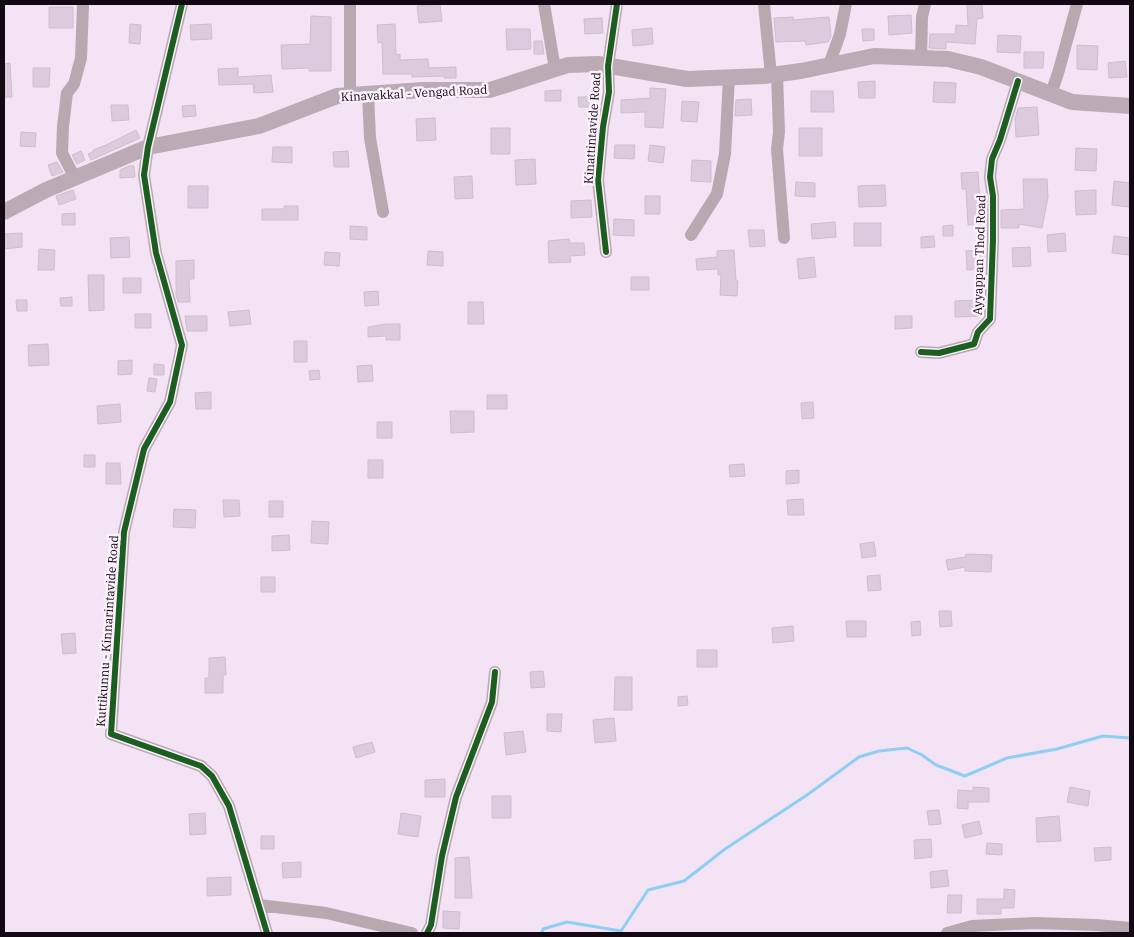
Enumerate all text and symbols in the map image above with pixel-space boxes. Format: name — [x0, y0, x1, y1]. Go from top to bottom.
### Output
street label: Kinattintavide Road — [581, 72, 603, 184]
street label: Kinavakkal - Vengad Road — [340, 82, 488, 104]
street label: Ayyappan Thod Road — [969, 195, 989, 315]
street label: Kuttikunnu - Kinnarintavide Road — [93, 535, 121, 727]

